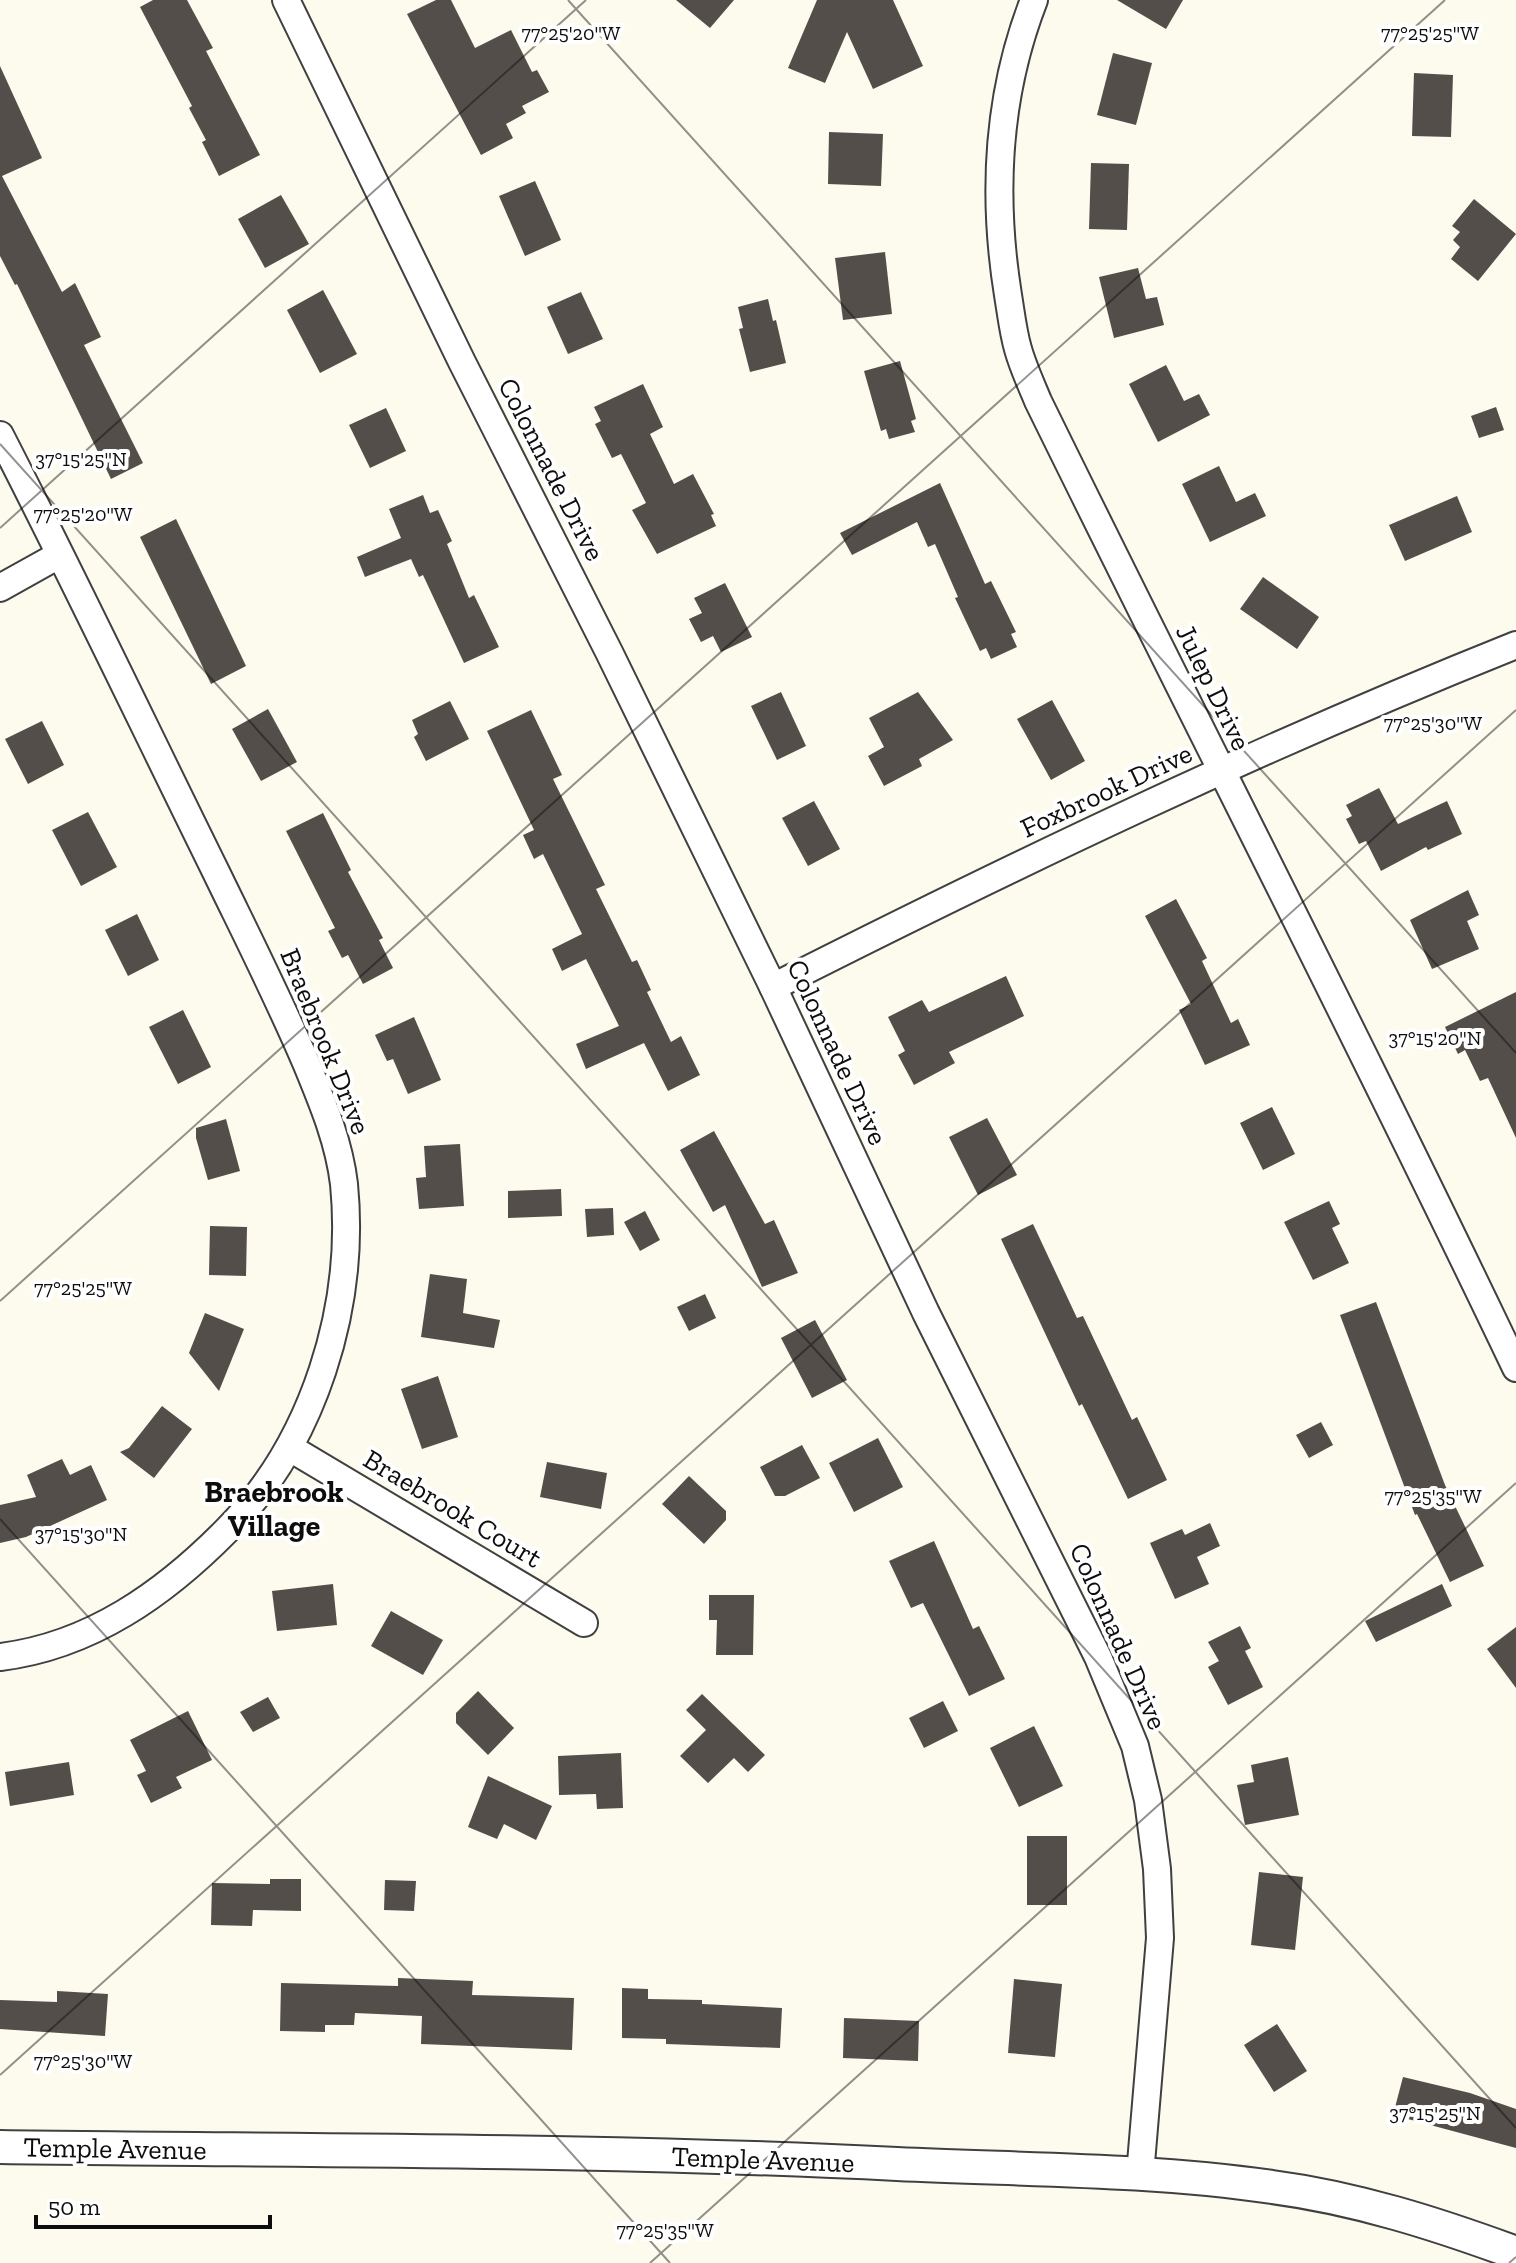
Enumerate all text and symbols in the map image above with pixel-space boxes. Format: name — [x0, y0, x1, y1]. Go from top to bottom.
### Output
text: 77°25'20"W — [521, 21, 621, 45]
text: 77°25'25"W — [1381, 21, 1479, 45]
street label: Colonnade Drive — [491, 372, 612, 566]
text: 37°15'25"N — [35, 447, 127, 471]
text: 77°25'20"W — [33, 502, 133, 526]
street label: Julep Drive — [1169, 619, 1258, 756]
text: 77°25'30"W — [1384, 711, 1483, 735]
street label: Foxbrook Drive — [1015, 736, 1197, 845]
street label: Braebrook Drive — [273, 943, 378, 1139]
street label: Colonnade Drive — [780, 954, 895, 1150]
text: 37°15'20"N — [1389, 1026, 1482, 1050]
text: 77°25'25"W — [34, 1276, 132, 1300]
street label: Braebrook Court — [358, 1442, 548, 1575]
district label: Braebrook Village — [204, 1474, 344, 1544]
text: 77°25'35"W — [1384, 1484, 1482, 1508]
text: 37°15'30"N — [35, 1522, 127, 1546]
street label: Colonnade Drive — [1063, 1538, 1174, 1735]
text: 77°25'30"W — [34, 2049, 133, 2073]
text: 37°15'25"N — [1389, 2101, 1481, 2125]
street label: Temple Avenue — [23, 2130, 207, 2167]
street label: Temple Avenue — [671, 2140, 855, 2179]
scale bar — [36, 2179, 270, 2229]
text: 50 m — [48, 2192, 101, 2221]
text: 77°25'35"W — [616, 2218, 714, 2242]

